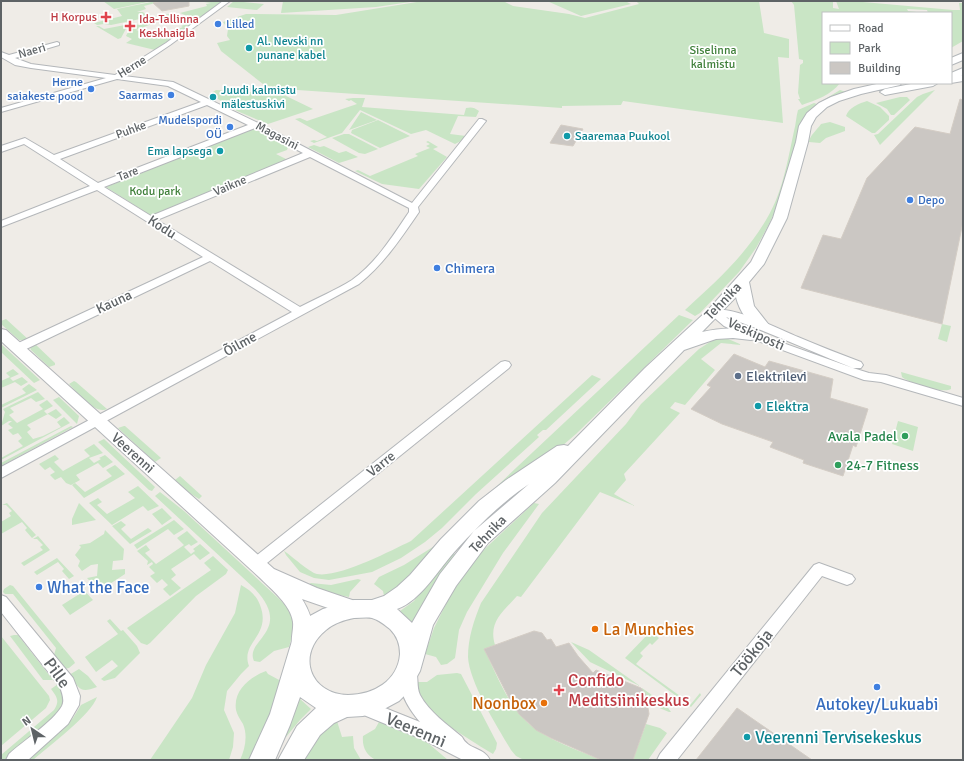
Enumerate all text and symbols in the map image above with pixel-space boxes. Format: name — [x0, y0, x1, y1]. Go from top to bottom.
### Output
place label: H Korpus — [50, 10, 97, 25]
marker: H Korpus — [100, 11, 112, 23]
place label: Ida-Tallinna Keskhaigla — [139, 12, 199, 41]
legend — [822, 12, 952, 84]
place label: Lilled — [226, 17, 254, 32]
marker: Lilled — [213, 19, 223, 29]
marker: Ida-Tallinna Keskhaigla — [124, 20, 136, 32]
text: Road — [858, 21, 884, 36]
place label: Al. Nevski nn punane kabel — [257, 34, 326, 63]
street label: Naeri — [16, 40, 48, 62]
text: Park — [858, 41, 881, 56]
marker: Al. Nevski nn punane kabel — [244, 43, 254, 53]
park label: Siselinna kalmistu — [689, 43, 737, 72]
street label: Herne — [115, 52, 149, 82]
text: Building — [858, 61, 901, 76]
place label: Herne saiakeste pood — [7, 75, 83, 104]
place label: Juudi kalmistu mälestuskivi — [221, 83, 296, 112]
marker: Herne saiakeste pood — [86, 84, 96, 94]
place label: Saarmas — [119, 88, 163, 103]
marker: Saarmas — [166, 90, 176, 100]
marker: Juudi kalmistu mälestuskivi — [208, 92, 218, 102]
place label: Mudelspordi OÜ — [158, 113, 222, 142]
street label: Puhke — [114, 118, 148, 142]
street label: Magasini — [253, 118, 301, 154]
marker: Mudelspordi OÜ — [225, 122, 235, 132]
place label: Saaremaa Puukool — [575, 129, 670, 144]
marker: Saaremaa Puukool — [562, 131, 572, 141]
place label: Ema lapsega — [147, 144, 212, 159]
marker: Ema lapsega — [215, 146, 225, 156]
street label: Tare — [115, 163, 141, 185]
street label: Vaikne — [211, 172, 249, 200]
park label: Kodu park — [129, 184, 181, 199]
place label: Depo — [918, 193, 944, 208]
marker: Depo — [905, 195, 915, 205]
street label: Kodu — [145, 212, 179, 242]
place label: Chimera — [445, 260, 495, 277]
marker: Chimera — [432, 263, 442, 273]
street label: Tehnika — [701, 279, 745, 323]
street label: Kauna — [93, 286, 135, 318]
street label: Veskiposti — [725, 314, 787, 354]
street label: Õilme — [220, 328, 260, 360]
place label: Elektrilevi — [746, 368, 807, 385]
marker: Elektrilevi — [733, 371, 743, 381]
place label: Elektra — [766, 398, 809, 415]
marker: Elektra — [753, 401, 763, 411]
place label: Avala Padel — [828, 428, 897, 445]
street label: Veerenni — [108, 429, 158, 477]
marker: Avala Padel — [900, 431, 910, 441]
street label: Varre — [363, 447, 399, 481]
place label: 24-7 Fitness — [846, 457, 919, 474]
marker: 24-7 Fitness — [833, 460, 843, 470]
street label: Tehnika — [466, 512, 510, 556]
place label: What the Face — [47, 577, 150, 598]
marker: What the Face — [34, 582, 44, 592]
place label: La Munchies — [603, 619, 694, 640]
marker: La Munchies — [590, 624, 600, 634]
street label: Töökoja — [726, 625, 778, 681]
street label: Pille — [39, 654, 75, 692]
place label: Confido Meditsiinikeskus — [568, 670, 689, 711]
marker: Autokey/Lukuabi — [872, 682, 882, 692]
marker: Confido Meditsiinikeskus — [553, 684, 565, 696]
place label: Noonbox — [472, 693, 536, 714]
place label: Autokey/Lukuabi — [816, 694, 938, 715]
marker: Noonbox — [539, 698, 549, 708]
street label: Veerenni — [383, 708, 449, 752]
north arrow — [12, 709, 52, 749]
text: N — [20, 714, 33, 729]
place label: Veerenni Tervisekeskus — [755, 727, 922, 748]
marker: Veerenni Tervisekeskus — [742, 732, 752, 742]

